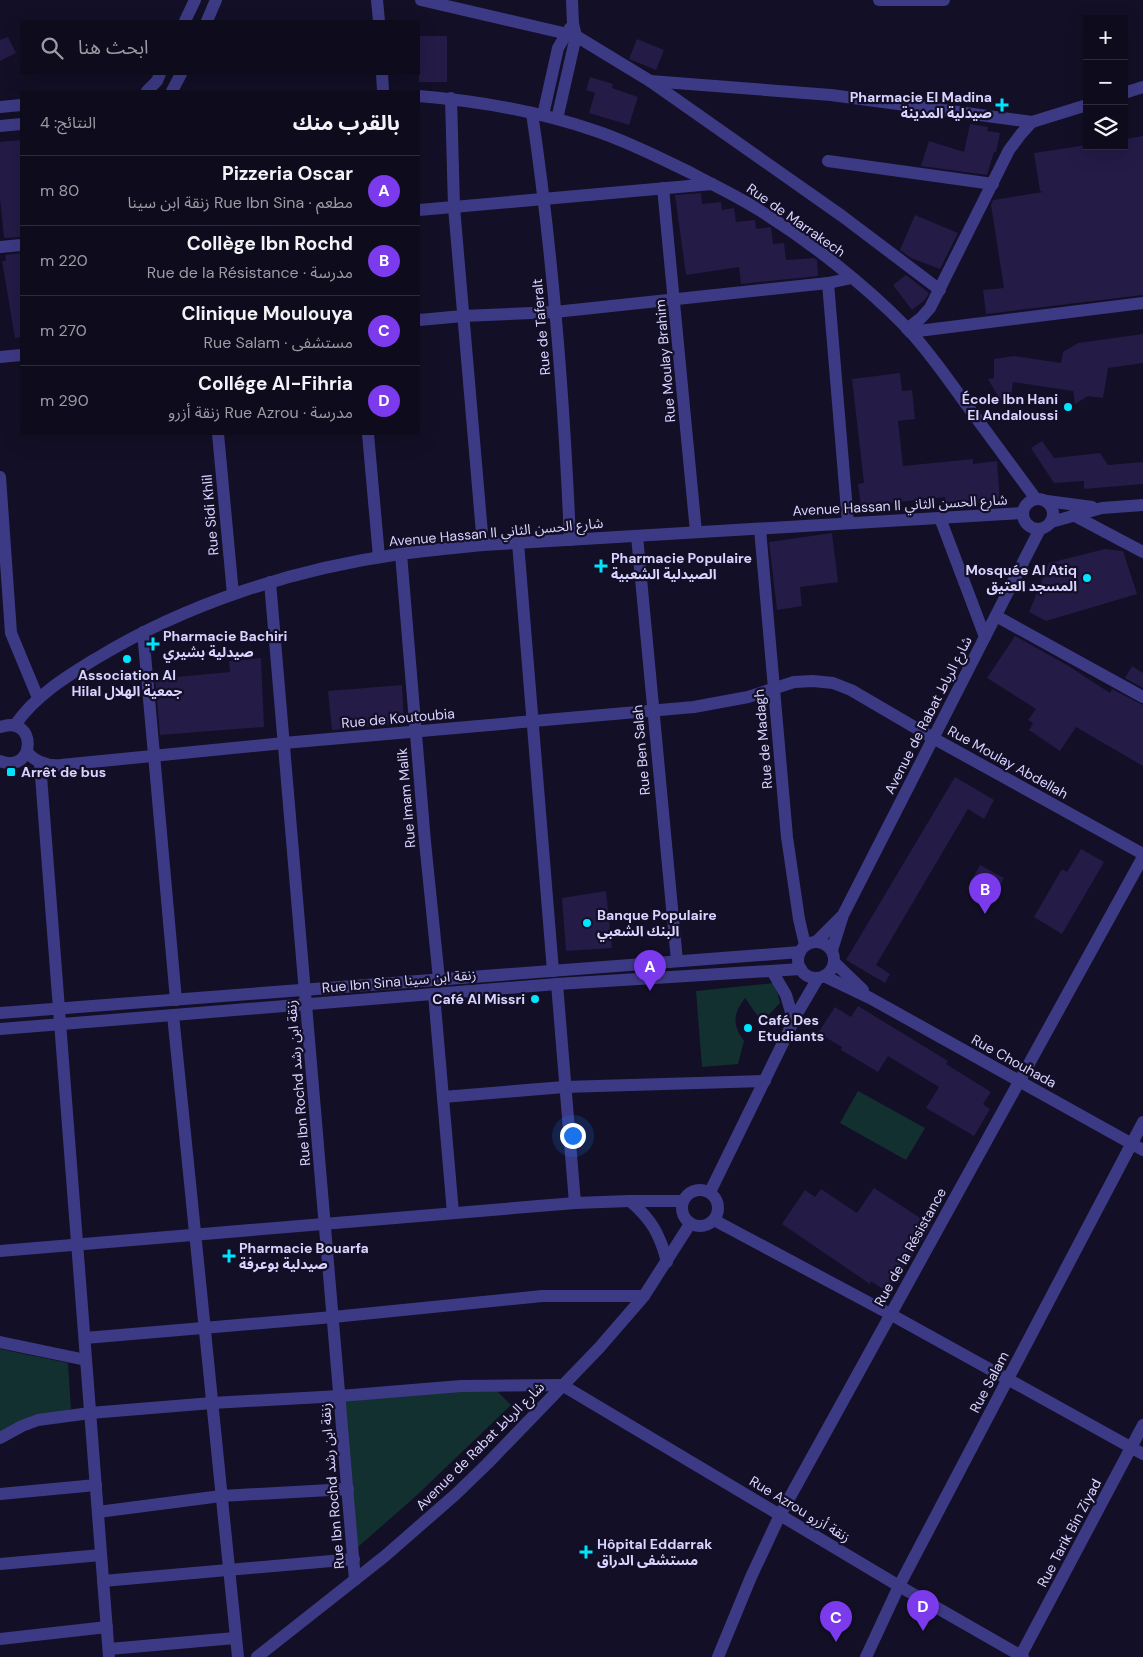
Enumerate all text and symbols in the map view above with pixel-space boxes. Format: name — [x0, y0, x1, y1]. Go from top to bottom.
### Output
map controls — [1083, 15, 1128, 150]
button: + — [1083, 15, 1128, 60]
search box — [20, 20, 420, 75]
icon: search — [38, 34, 66, 62]
text: ابحث هنا — [78, 35, 149, 60]
button: − — [1083, 60, 1128, 105]
place label: Pharmacie El Madina صيدلية المدينة — [850, 88, 992, 122]
marker: Pharmacie El Madina صيدلية المدينة — [996, 99, 1008, 111]
button: layers — [1083, 105, 1128, 150]
text: بالقرب منك — [293, 109, 400, 137]
text: النتائج: 4 — [40, 112, 96, 133]
text: Pizzeria Oscar — [222, 161, 353, 186]
street label: Rue de Marrakech — [743, 179, 849, 261]
text: 80 m — [40, 180, 79, 201]
text: A — [378, 180, 390, 201]
text: مطعم · Rue Ibn Sina زنقة ابن سينا — [127, 192, 353, 213]
text: Collège Ibn Rochd — [187, 231, 353, 256]
text: 220 m — [40, 250, 88, 271]
text: B — [379, 250, 389, 271]
text: مدرسة · Rue de la Résistance — [147, 262, 353, 283]
street label: Rue de Taferalt — [528, 278, 554, 376]
street label: Rue Moulay Brahim — [651, 299, 679, 423]
text: Clinique Moulouya — [181, 301, 353, 326]
text: 270 m — [40, 320, 87, 341]
text: C — [378, 320, 390, 341]
text: مستشفى · Rue Salam — [204, 332, 353, 353]
text: Collége Al-Fihria — [198, 371, 353, 396]
text: 290 m — [40, 390, 89, 411]
text: D — [378, 390, 390, 411]
place label: École Ibn Hani El Andaloussi — [962, 390, 1058, 424]
marker: École Ibn Hani El Andaloussi — [1062, 401, 1074, 413]
text: مدرسة · Rue Azrou زنقة أزرو — [168, 402, 353, 423]
street label: Rue Sidi Khlil — [197, 474, 223, 556]
street label: Avenue Hassan II شارع الحسن الثاني — [792, 490, 1008, 522]
street label: Avenue Hassan II شارع الحسن الثاني — [388, 514, 604, 553]
place label: Pharmacie Populaire الصيدلية الشعبية — [611, 549, 752, 583]
marker: Pharmacie Populaire الصيدلية الشعبية — [595, 560, 607, 572]
place label: Mosquée Al Atiq المسجد العتيق — [965, 561, 1077, 595]
marker: Mosquée Al Atiq المسجد العتيق — [1081, 572, 1093, 584]
place label: Pharmacie Bachiri صيدلية بشيري — [163, 627, 287, 663]
street label: Avenue de Rabat شارع الرباط — [880, 633, 978, 798]
marker: Pharmacie Bachiri صيدلية بشيري — [147, 638, 159, 650]
marker: Association Al Hilal جمعية الهلال — [121, 653, 133, 665]
place label: Association Al Hilal جمعية الهلال — [72, 666, 183, 700]
street label: Rue de Madagh — [750, 688, 776, 790]
street label: Rue de Koutoubia — [340, 704, 456, 732]
street label: Rue Ben Salah — [628, 704, 654, 796]
street label: Rue Moulay Abdellah — [945, 721, 1071, 803]
street label: Rue Imam Malik — [393, 747, 419, 849]
place label: Arrêt de bus — [21, 763, 106, 781]
marker: Arrêt de bus — [5, 766, 17, 778]
pin: B — [969, 873, 1001, 914]
place label: Banque Populaire البنك الشعبي — [597, 906, 717, 942]
marker: Banque Populaire البنك الشعبي — [581, 917, 593, 929]
pin: A — [634, 950, 666, 991]
street label: Rue Ibn Sina زنقة ابن سينا — [321, 965, 477, 997]
place label: Café Al Missri — [432, 990, 525, 1008]
marker: Café Al Missri — [529, 993, 541, 1005]
street label: Rue Ibn Rochd زنقة ابن رشد — [282, 999, 314, 1167]
place label: Café Des Etudiants — [758, 1011, 824, 1045]
marker: Café Des Etudiants — [742, 1022, 754, 1034]
street label: Rue Chouhada — [968, 1030, 1060, 1092]
your location — [560, 1123, 586, 1149]
street label: Rue de la Résistance — [870, 1184, 950, 1310]
place label: Pharmacie Bouarfa صيدلية بوعرفة — [239, 1239, 369, 1273]
marker: Pharmacie Bouarfa صيدلية بوعرفة — [223, 1250, 235, 1262]
street label: Rue Salam — [965, 1348, 1013, 1416]
street label: Avenue de Rabat شارع الرباط — [412, 1378, 550, 1516]
street label: Rue Ibn Rochd زنقة ابن رشد — [316, 1402, 348, 1570]
street label: Rue Azrou زنقة أزرو — [746, 1472, 854, 1546]
street label: Rue Tarik Bin Ziyad — [1033, 1476, 1105, 1590]
place label: Hôpital Eddarrak مستشفى الدراق — [597, 1535, 712, 1569]
marker: Hôpital Eddarrak مستشفى الدراق — [579, 1545, 593, 1559]
pin: D — [907, 1590, 939, 1631]
pin: C — [820, 1601, 852, 1642]

